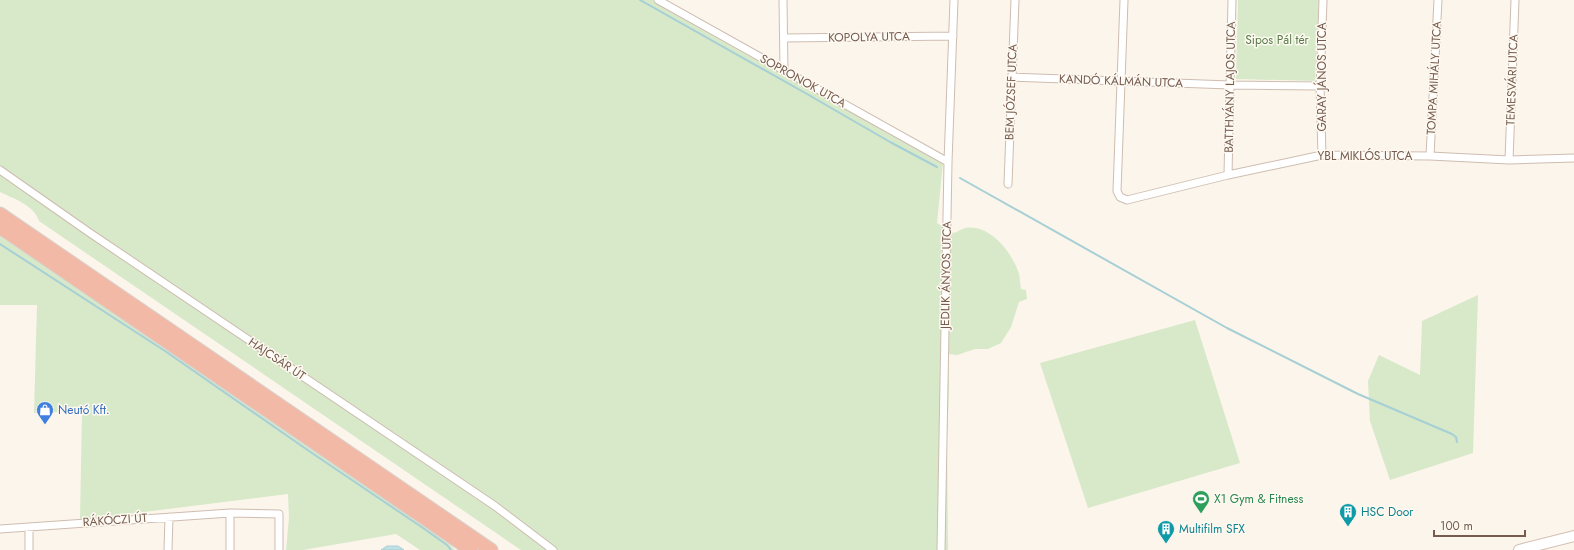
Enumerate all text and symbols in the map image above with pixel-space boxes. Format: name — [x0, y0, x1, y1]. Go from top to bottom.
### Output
street label: BATTHYÁNY LAJOS UTCA — [1220, 21, 1240, 153]
street label: TOMPA MIHÁLY UTCA — [1422, 21, 1446, 135]
street label: GARAY JÁNOS UTCA — [1313, 22, 1331, 132]
street label: KOPOLYA UTCA — [828, 27, 910, 47]
park label: Sipos Pál tér — [1245, 31, 1310, 49]
street label: TEMESVÁRI UTCA — [1501, 34, 1523, 126]
street label: BEM JÓZSEF UTCA — [1000, 43, 1022, 140]
street label: SOPRONOK UTCA — [756, 50, 850, 112]
street label: KANDÓ KÁLMÁN UTCA — [1059, 70, 1184, 92]
street label: YBL MIKLÓS UTCA — [1317, 147, 1413, 165]
street label: JEDLIK ÁNYOS UTCA — [936, 221, 956, 331]
street label: HAJCSÁR ÚT — [245, 333, 310, 385]
shop icon: Neutó Kft. — [35, 400, 55, 425]
place label: Neutó Kft. — [58, 401, 110, 419]
sports icon: X1 Gym & Fitness — [1191, 489, 1211, 514]
place label: X1 Gym & Fitness — [1214, 490, 1303, 508]
building icon: HSC Door — [1338, 502, 1358, 527]
place label: HSC Door — [1361, 503, 1414, 521]
street label: RÁKÓCZI ÚT — [82, 509, 148, 531]
scale bar — [1434, 512, 1525, 538]
text: 100 m — [1440, 517, 1473, 535]
building icon: Multifilm SFX — [1156, 519, 1176, 544]
place label: Multifilm SFX — [1179, 520, 1245, 538]

